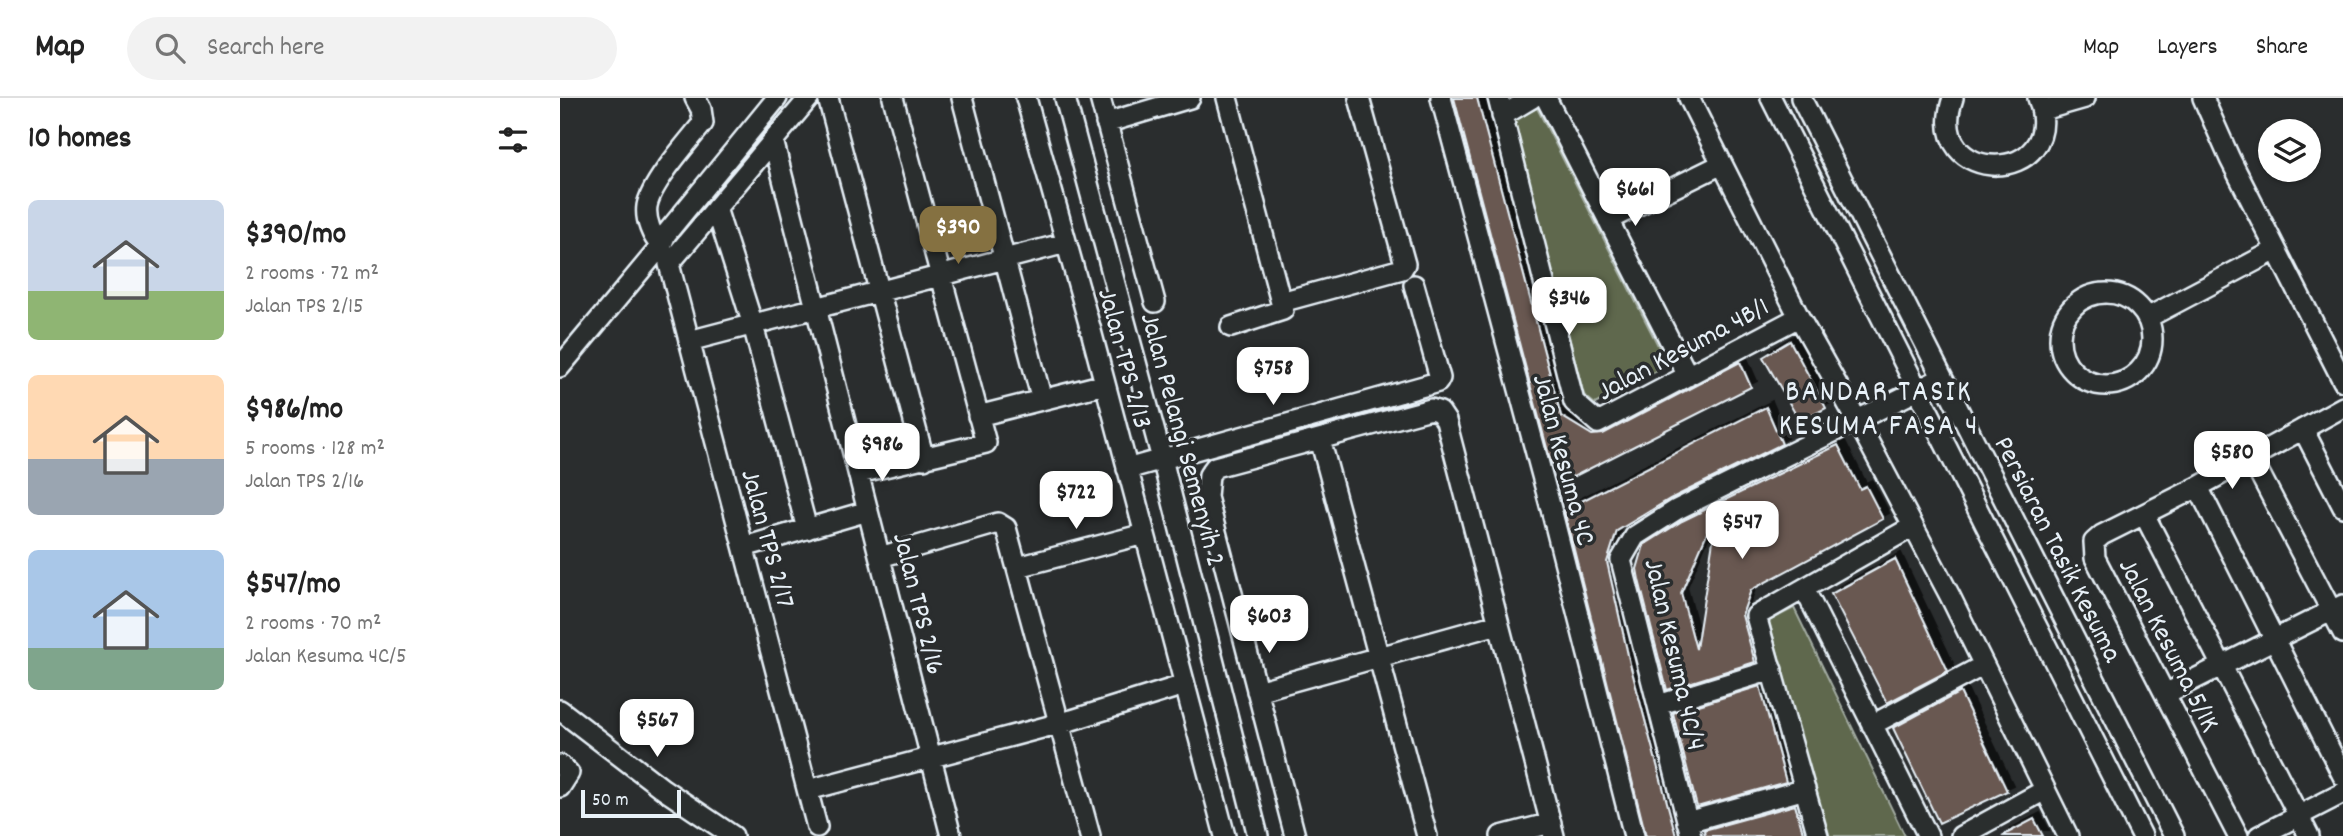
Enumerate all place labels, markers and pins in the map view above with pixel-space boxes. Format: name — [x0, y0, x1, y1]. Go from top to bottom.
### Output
pin: $661 — [1594, 169, 1676, 228]
pin: $390 — [917, 206, 999, 266]
pin: $346 — [1528, 278, 1610, 337]
pin: $758 — [1232, 348, 1314, 407]
pin: $986 — [841, 424, 923, 483]
pin: $580 — [2191, 432, 2273, 491]
pin: $722 — [1035, 472, 1117, 531]
pin: $547 — [1701, 502, 1783, 561]
pin: $603 — [1228, 596, 1310, 655]
pin: $567 — [616, 700, 698, 759]

